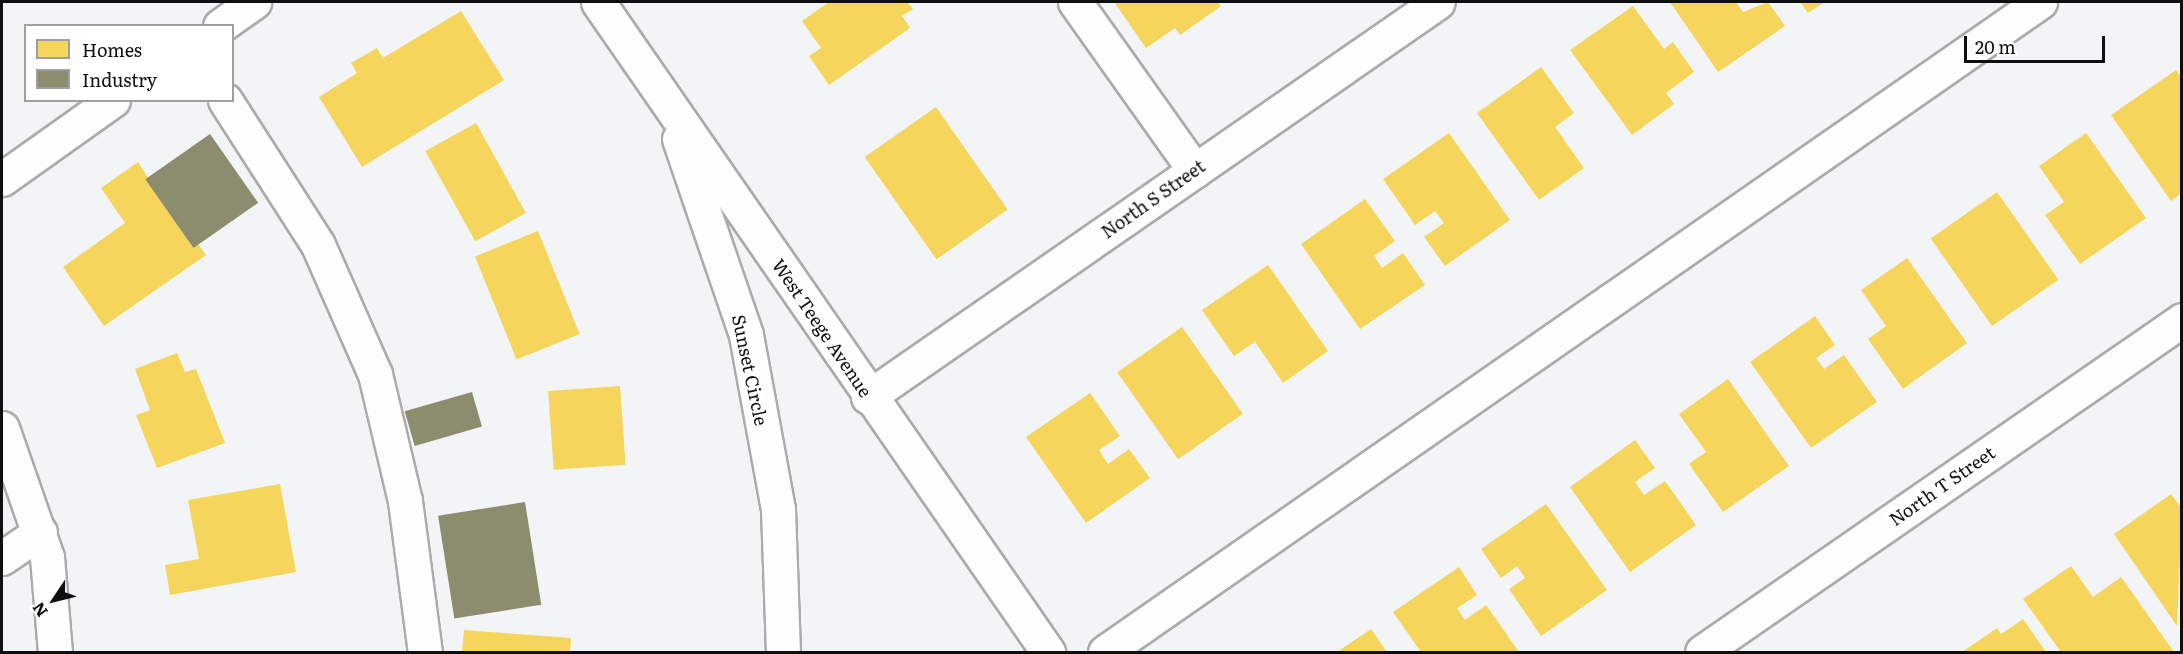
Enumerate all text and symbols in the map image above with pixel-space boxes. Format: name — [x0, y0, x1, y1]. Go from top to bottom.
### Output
legend — [24, 24, 234, 102]
scale bar — [1967, 24, 2108, 62]
text: 20 m — [1975, 33, 2016, 60]
text: Homes — [82, 36, 142, 63]
text: Industry — [82, 66, 157, 93]
street label: North S Street — [1097, 155, 1209, 243]
street label: West Teege Avenue — [768, 255, 876, 401]
street label: Sunset Circle — [728, 313, 772, 427]
street label: North T Street — [1885, 442, 1999, 530]
north arrow — [24, 570, 84, 630]
text: N — [26, 598, 53, 623]

